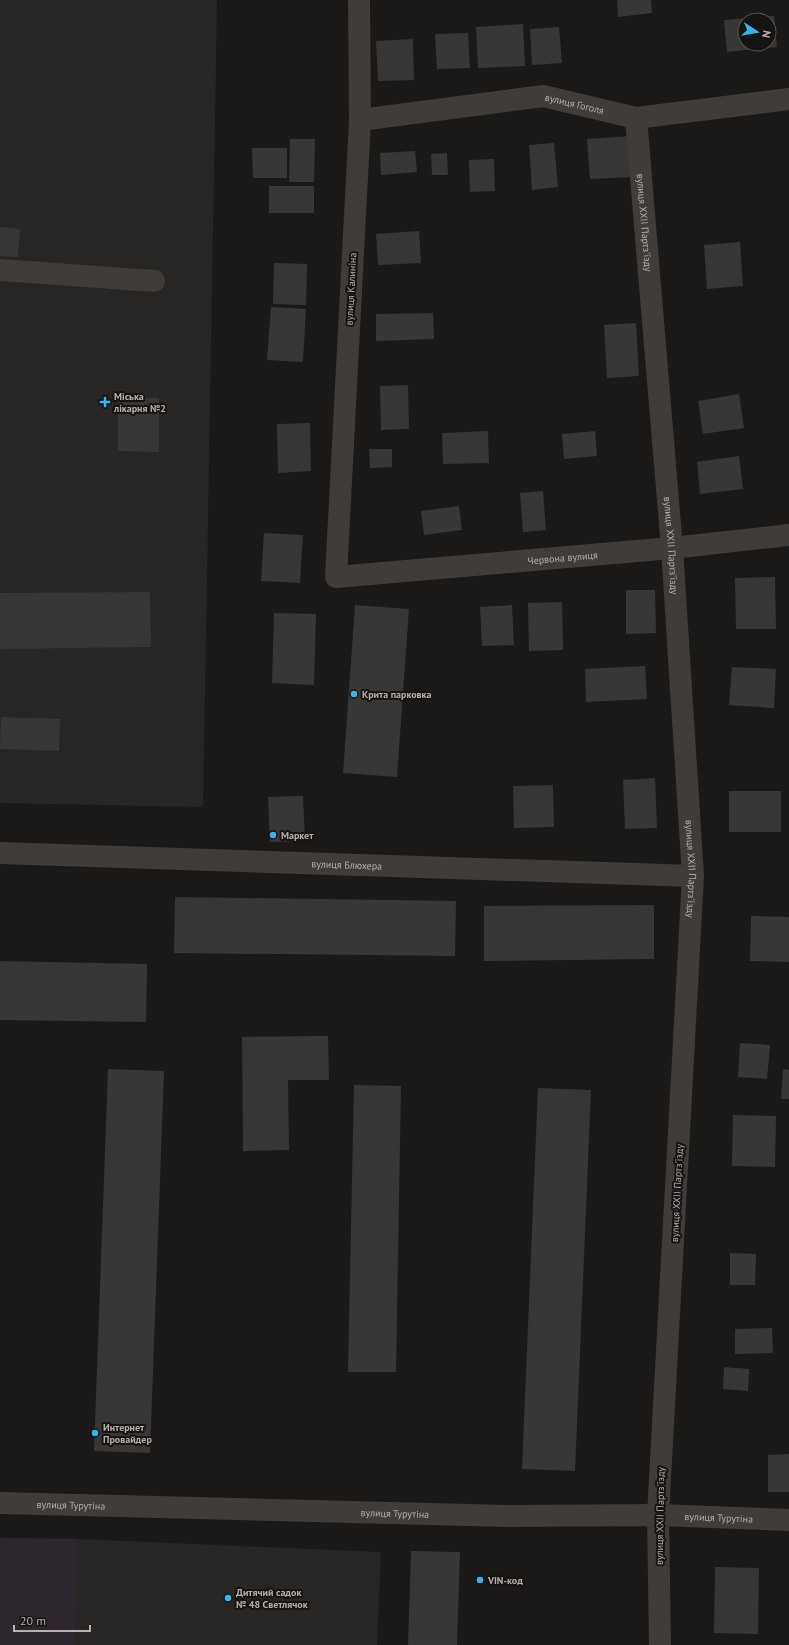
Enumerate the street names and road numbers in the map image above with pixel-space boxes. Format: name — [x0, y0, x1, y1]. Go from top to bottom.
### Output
street label: вулиця Гоголя — [544, 90, 606, 117]
street label: вулиця XXII Партз'їзду — [634, 173, 655, 272]
street label: вулиця Калиніна — [343, 252, 359, 326]
street label: вулиця XXII Партз'їзду — [661, 496, 681, 595]
street label: Червона вулиця — [527, 548, 598, 567]
street label: вулиця XXII Партз'їзду — [683, 819, 700, 919]
street label: вулиця Блюхера — [311, 857, 382, 872]
street label: вулиця XXII Партз'їзду — [668, 1143, 686, 1242]
street label: вулиця XXII Партз'їзду — [653, 1467, 667, 1565]
street label: вулиця Турутіна — [37, 1497, 105, 1512]
street label: вулиця Турутіна — [360, 1506, 429, 1521]
street label: вулиця Турутіна — [684, 1510, 753, 1525]

